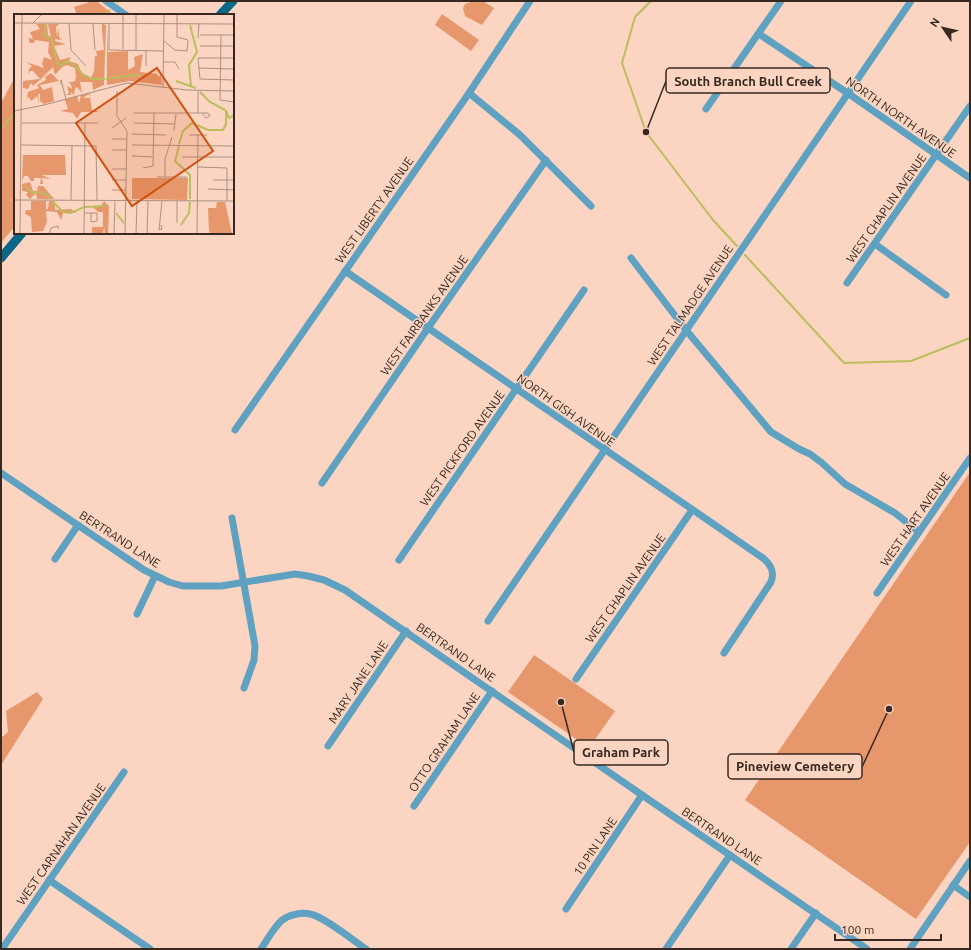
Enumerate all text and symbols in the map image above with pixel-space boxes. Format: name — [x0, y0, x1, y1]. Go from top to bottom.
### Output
north arrow — [923, 8, 963, 48]
inset map — [14, 14, 234, 234]
text: N — [927, 16, 942, 29]
callout: South Branch Bull Creek — [666, 68, 830, 93]
text: South Branch Bull Creek — [674, 74, 823, 88]
street label: NORTH NORTH AVENUE — [843, 74, 959, 160]
street label: WEST CHAPLIN AVENUE — [843, 151, 929, 265]
street label: WEST LIBERTY AVENUE — [332, 154, 416, 265]
street label: WEST TALMADGE AVENUE — [645, 242, 735, 368]
street label: WEST FAIRBANKS AVENUE — [378, 252, 471, 377]
street label: NORTH GISH AVENUE — [515, 371, 618, 449]
street label: WEST PICKFORD AVENUE — [417, 388, 507, 508]
street label: WEST HART AVENUE — [878, 469, 952, 568]
street label: BERTRAND LANE — [77, 508, 163, 570]
street label: WEST CHAPLIN AVENUE — [582, 531, 668, 645]
street label: BERTRAND LANE — [414, 620, 498, 684]
street label: MARY JANE LANE — [326, 638, 391, 726]
street label: OTTO GRAHAM LANE — [406, 690, 482, 794]
callout: Graham Park — [574, 740, 668, 765]
text: Graham Park — [582, 745, 661, 759]
callout: Pineview Cemetery — [728, 754, 862, 779]
text: Pineview Cemetery — [736, 759, 854, 773]
street label: WEST CARNAHAN AVENUE — [14, 781, 108, 907]
street label: BERTRAND LANE — [680, 804, 765, 868]
street label: 10 PIN LANE — [571, 814, 619, 878]
scale bar — [835, 916, 941, 942]
text: 100 m — [841, 923, 874, 936]

